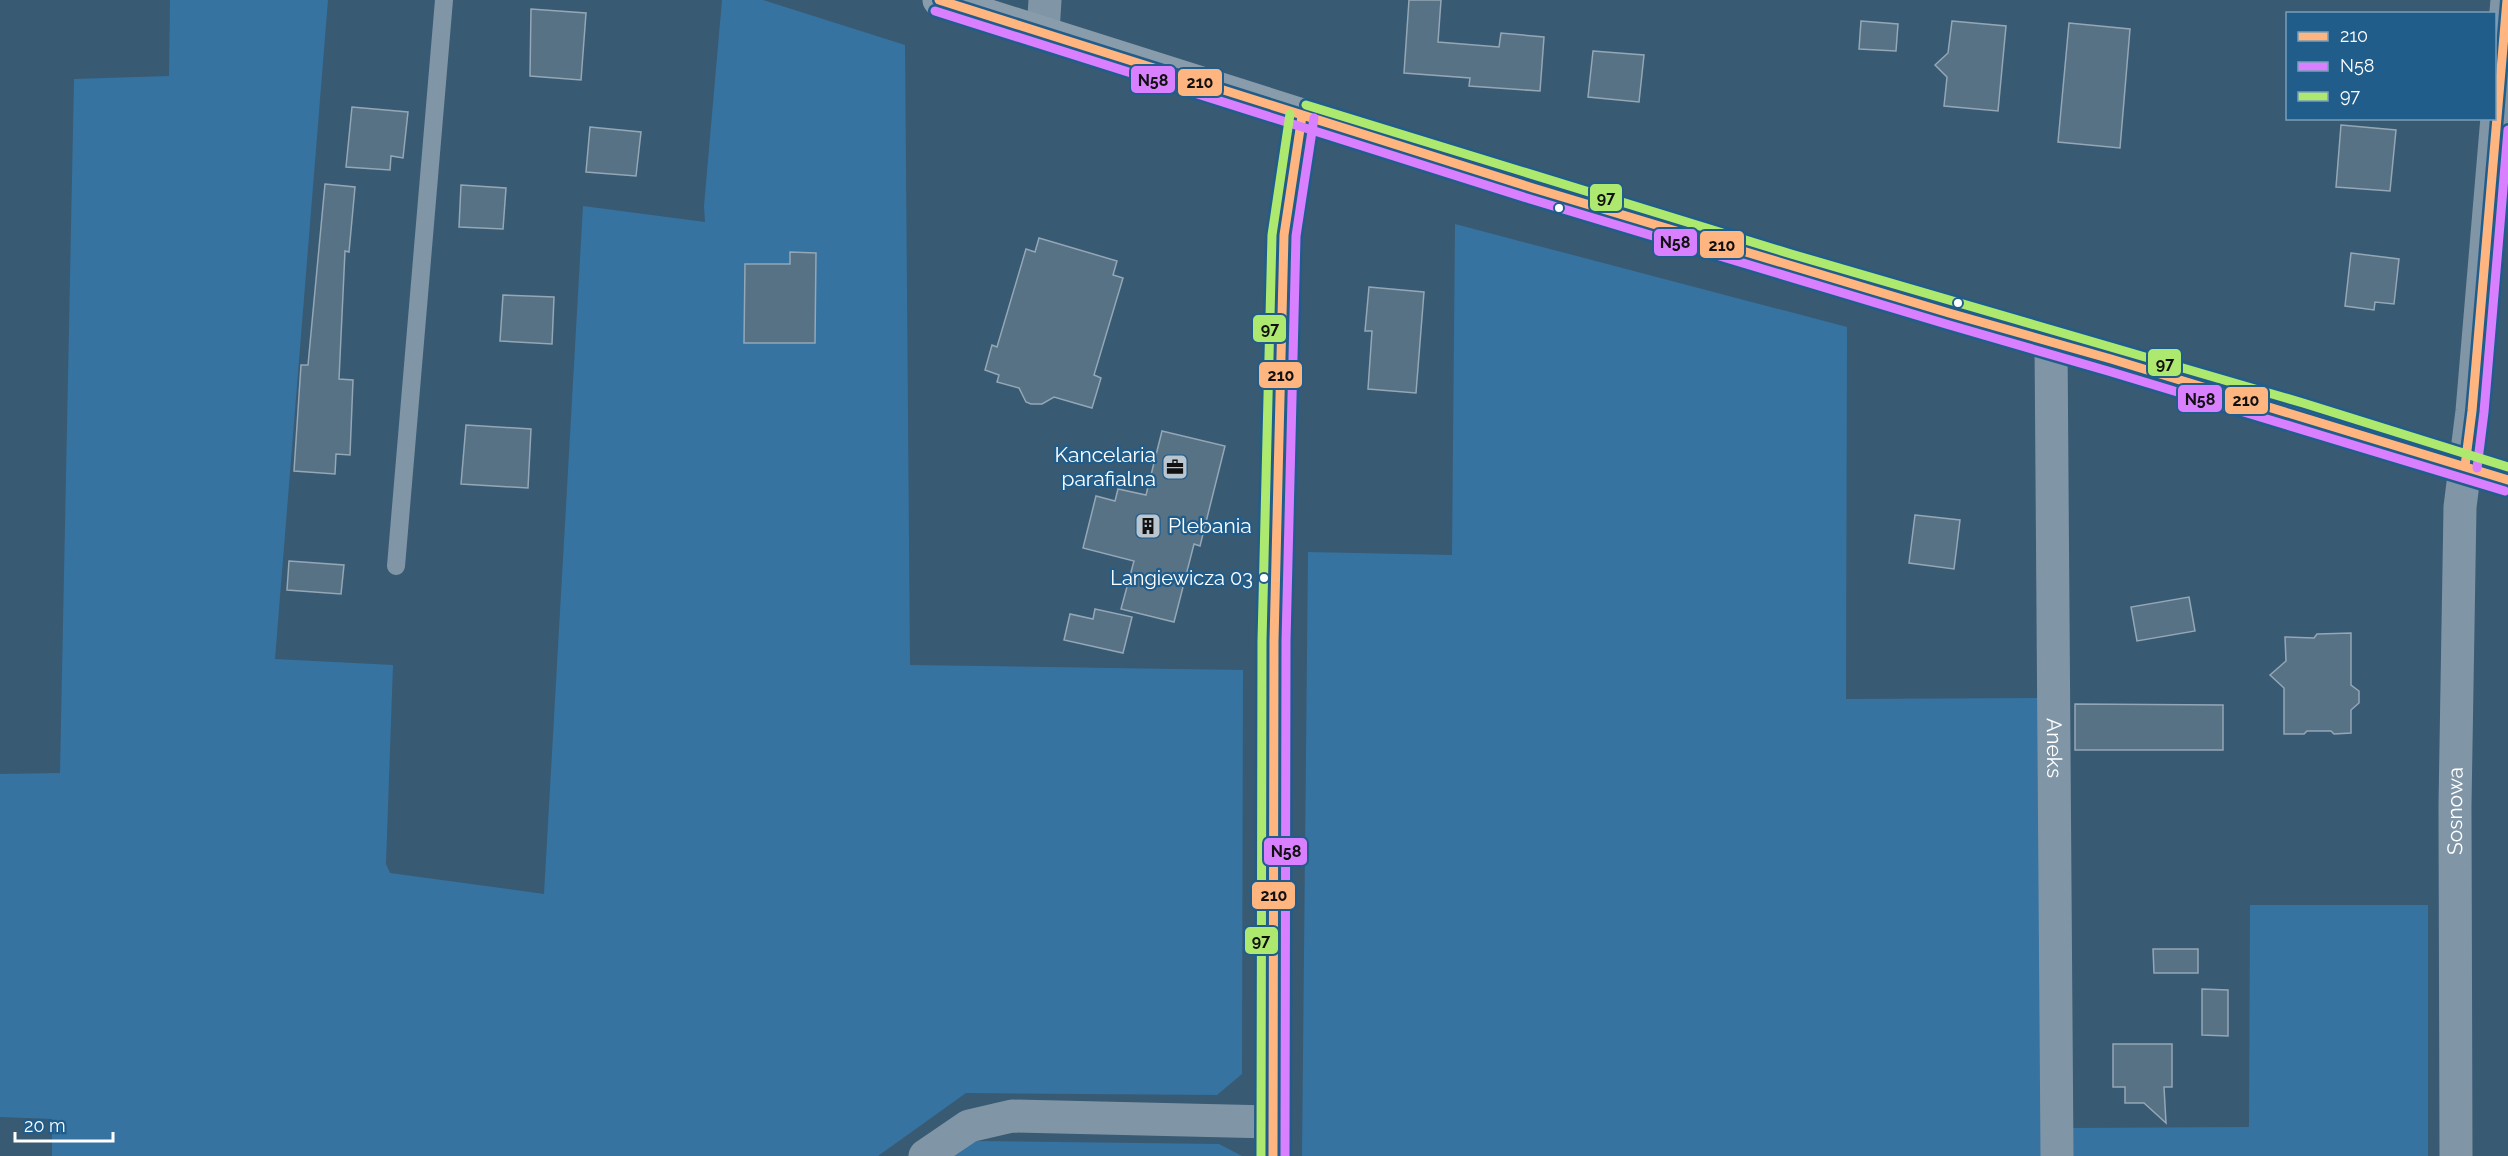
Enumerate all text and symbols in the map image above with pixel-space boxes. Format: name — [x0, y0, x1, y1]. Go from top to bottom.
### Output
legend — [2286, 12, 2496, 120]
text: 210 — [2340, 25, 2368, 46]
text: N58 — [2340, 55, 2374, 76]
line badge: N58 — [1130, 65, 1176, 94]
line badge: 210 — [1177, 68, 1223, 97]
text: N58 — [1138, 71, 1168, 90]
text: 210 — [1187, 73, 1214, 92]
text: 97 — [2340, 85, 2360, 106]
line badge: 97 — [1589, 183, 1623, 212]
text: 97 — [1597, 188, 1615, 207]
unlabelled marker — [1553, 202, 1565, 214]
line badge: N58 — [1653, 228, 1698, 257]
line badge: 210 — [1699, 230, 1745, 259]
text: N58 — [1660, 233, 1690, 252]
text: 210 — [1709, 236, 1736, 255]
unlabelled marker — [1952, 297, 1964, 309]
line badge: 97 — [1252, 314, 1287, 343]
text: 97 — [1261, 319, 1279, 338]
line badge: 97 — [2147, 348, 2182, 377]
text: 97 — [2156, 354, 2174, 373]
line badge: 210 — [1258, 361, 1303, 389]
text: 210 — [1268, 366, 1295, 385]
line badge: N58 — [2177, 384, 2223, 413]
line badge: 210 — [2224, 386, 2269, 415]
text: N58 — [2185, 390, 2215, 409]
text: 210 — [2233, 391, 2260, 410]
place label: Kancelaria parafialna — [1055, 442, 1156, 491]
office icon: Kancelaria parafialna — [1160, 452, 1190, 482]
building icon: Plebania — [1133, 511, 1163, 541]
place label: Plebania — [1168, 513, 1252, 538]
place label: Langiewicza 03 — [1110, 566, 1253, 590]
marker: Langiewicza 03 — [1258, 572, 1270, 584]
street label: Aneks — [2042, 718, 2067, 778]
street label: Sosnowa — [2442, 767, 2468, 855]
line badge: N58 — [1263, 837, 1308, 866]
text: N58 — [1271, 842, 1301, 861]
line badge: 210 — [1251, 881, 1296, 910]
text: 210 — [1261, 886, 1288, 905]
line badge: 97 — [1244, 926, 1279, 955]
text: 97 — [1252, 931, 1270, 950]
scale bar — [15, 1105, 112, 1143]
text: 20 m — [24, 1115, 66, 1136]

